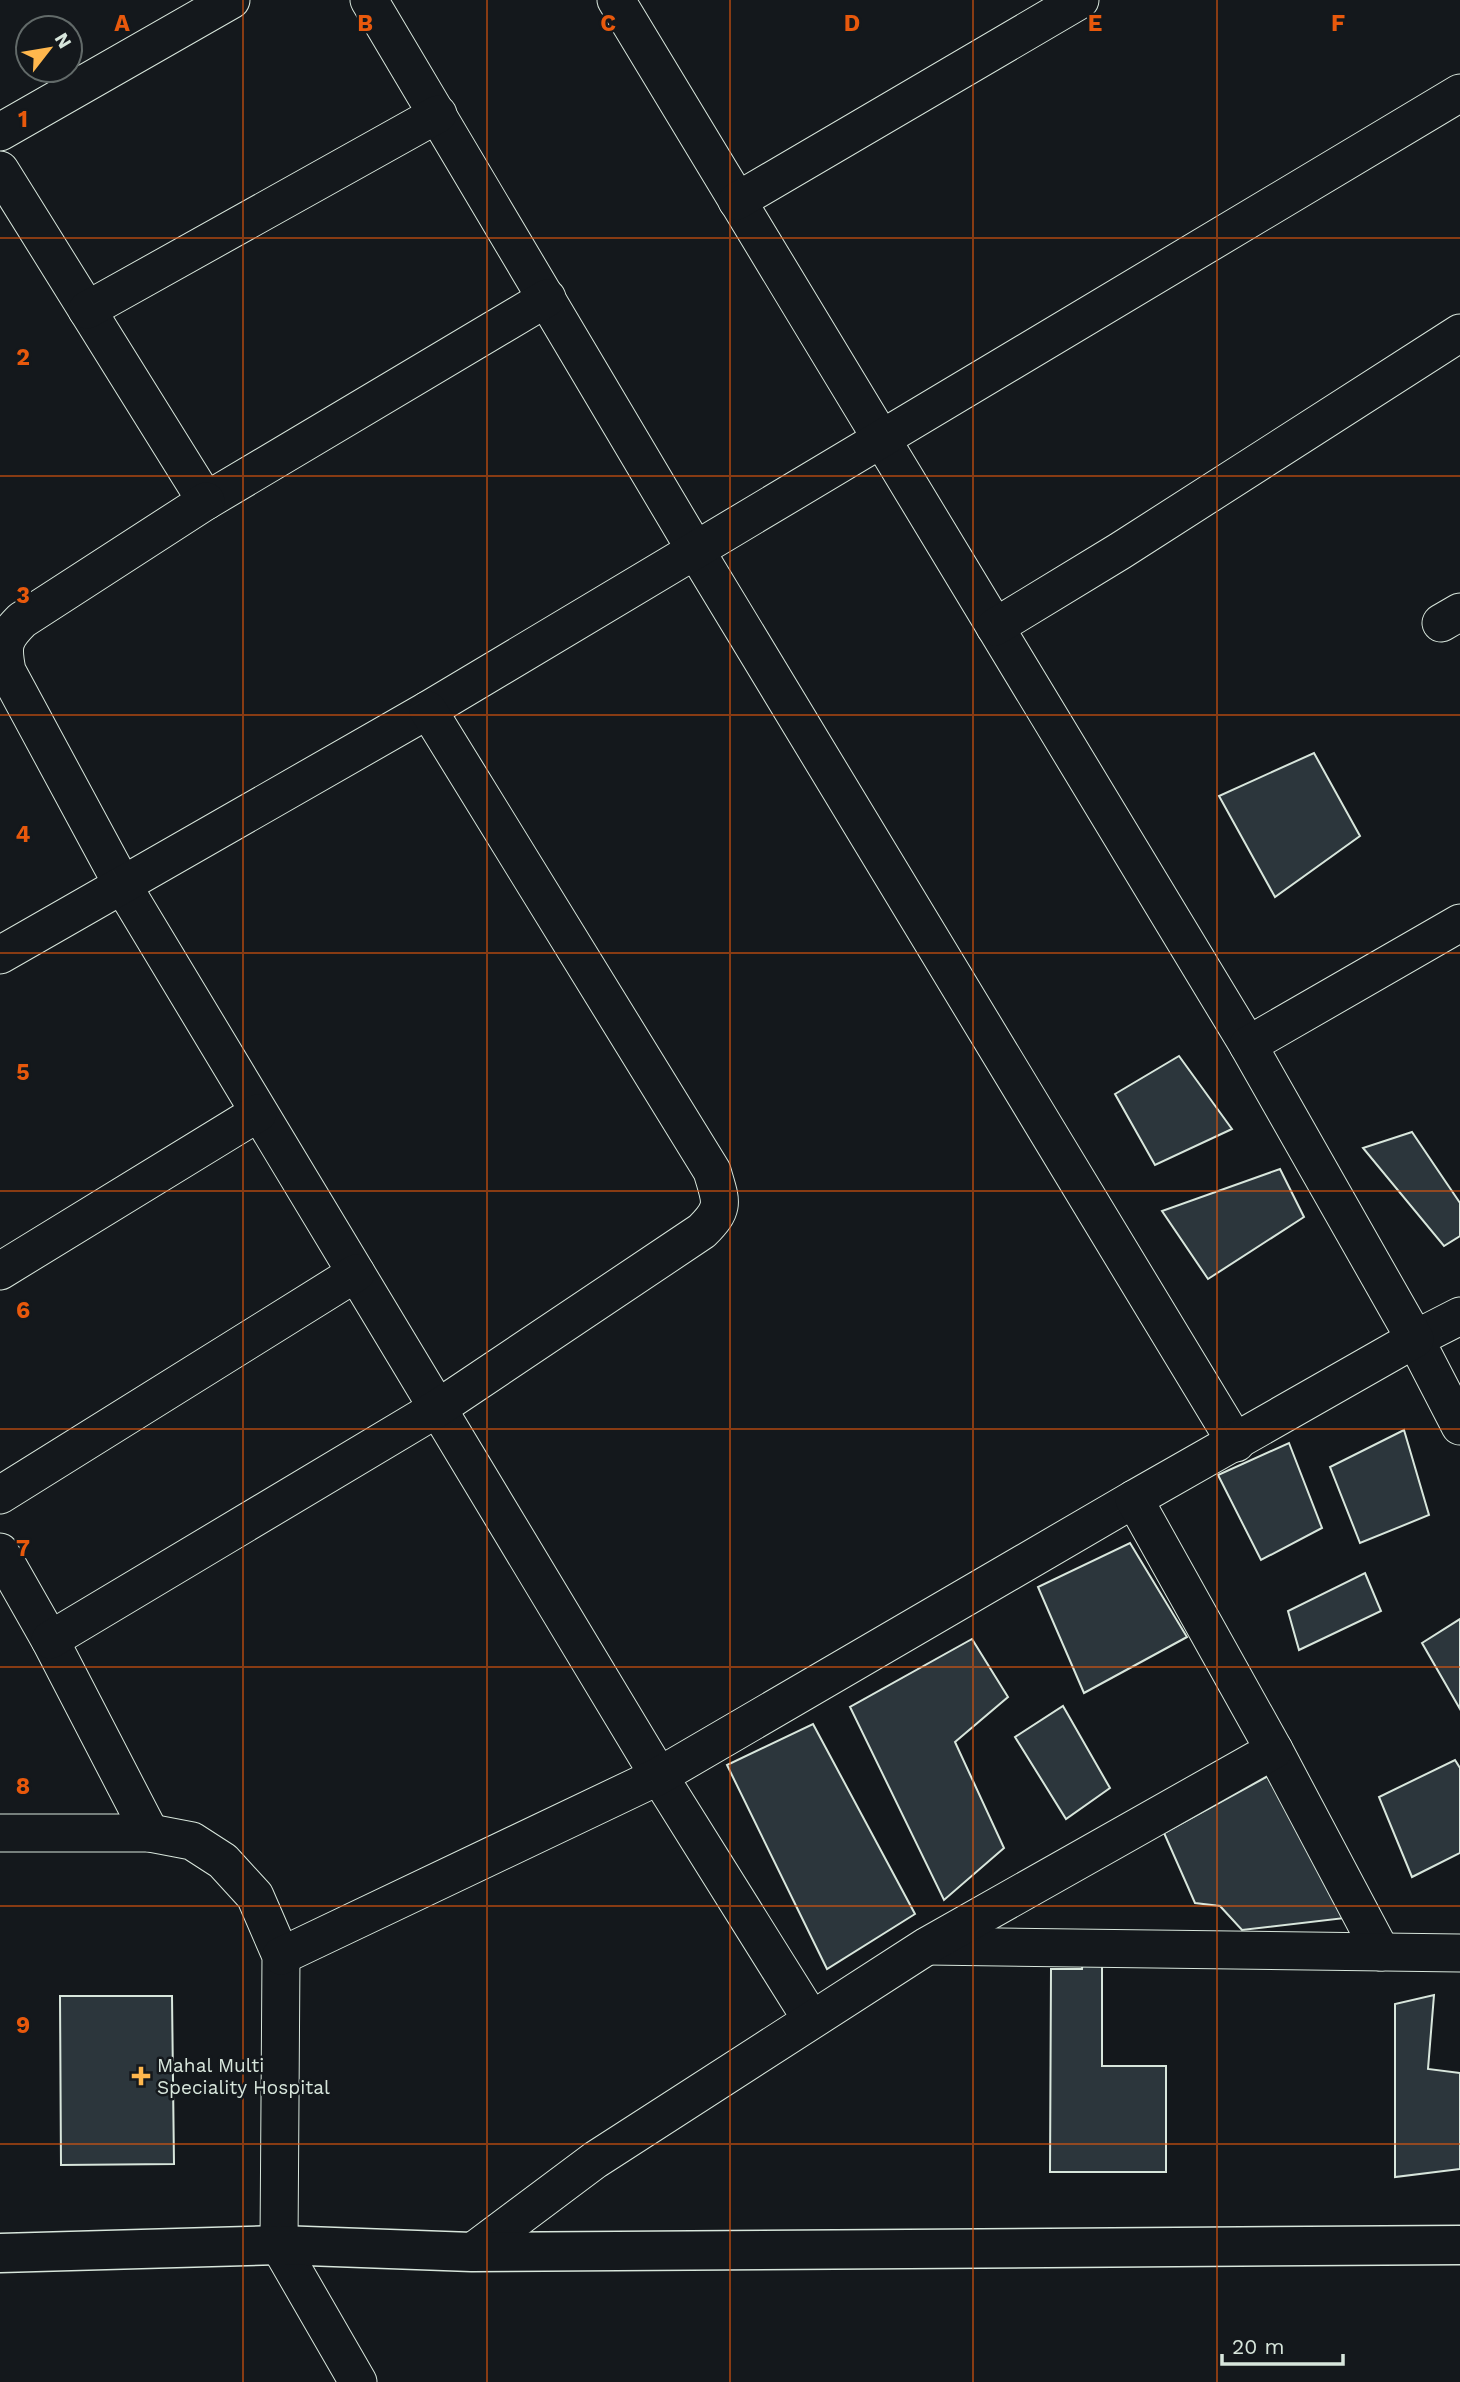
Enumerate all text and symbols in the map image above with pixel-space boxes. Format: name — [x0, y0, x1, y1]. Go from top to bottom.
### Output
text: A — [114, 10, 130, 37]
text: B — [357, 10, 373, 37]
text: C — [600, 10, 616, 37]
text: D — [844, 10, 860, 37]
text: E — [1088, 10, 1102, 37]
text: F — [1331, 10, 1345, 37]
north arrow — [14, 14, 84, 84]
text: N — [50, 29, 77, 52]
text: 1 — [18, 106, 28, 133]
text: 2 — [16, 344, 30, 371]
text: 3 — [16, 582, 30, 609]
text: 4 — [16, 821, 31, 848]
text: 5 — [16, 1059, 30, 1086]
text: 6 — [16, 1297, 30, 1324]
text: 7 — [16, 1535, 30, 1562]
text: 8 — [16, 1773, 30, 1800]
text: 9 — [16, 2012, 30, 2039]
place label: Mahal Multi Speciality Hospital — [157, 2054, 330, 2099]
marker: Mahal Multi Speciality Hospital — [131, 2066, 151, 2086]
scale bar — [1222, 2322, 1343, 2366]
text: 20 m — [1232, 2334, 1284, 2359]

